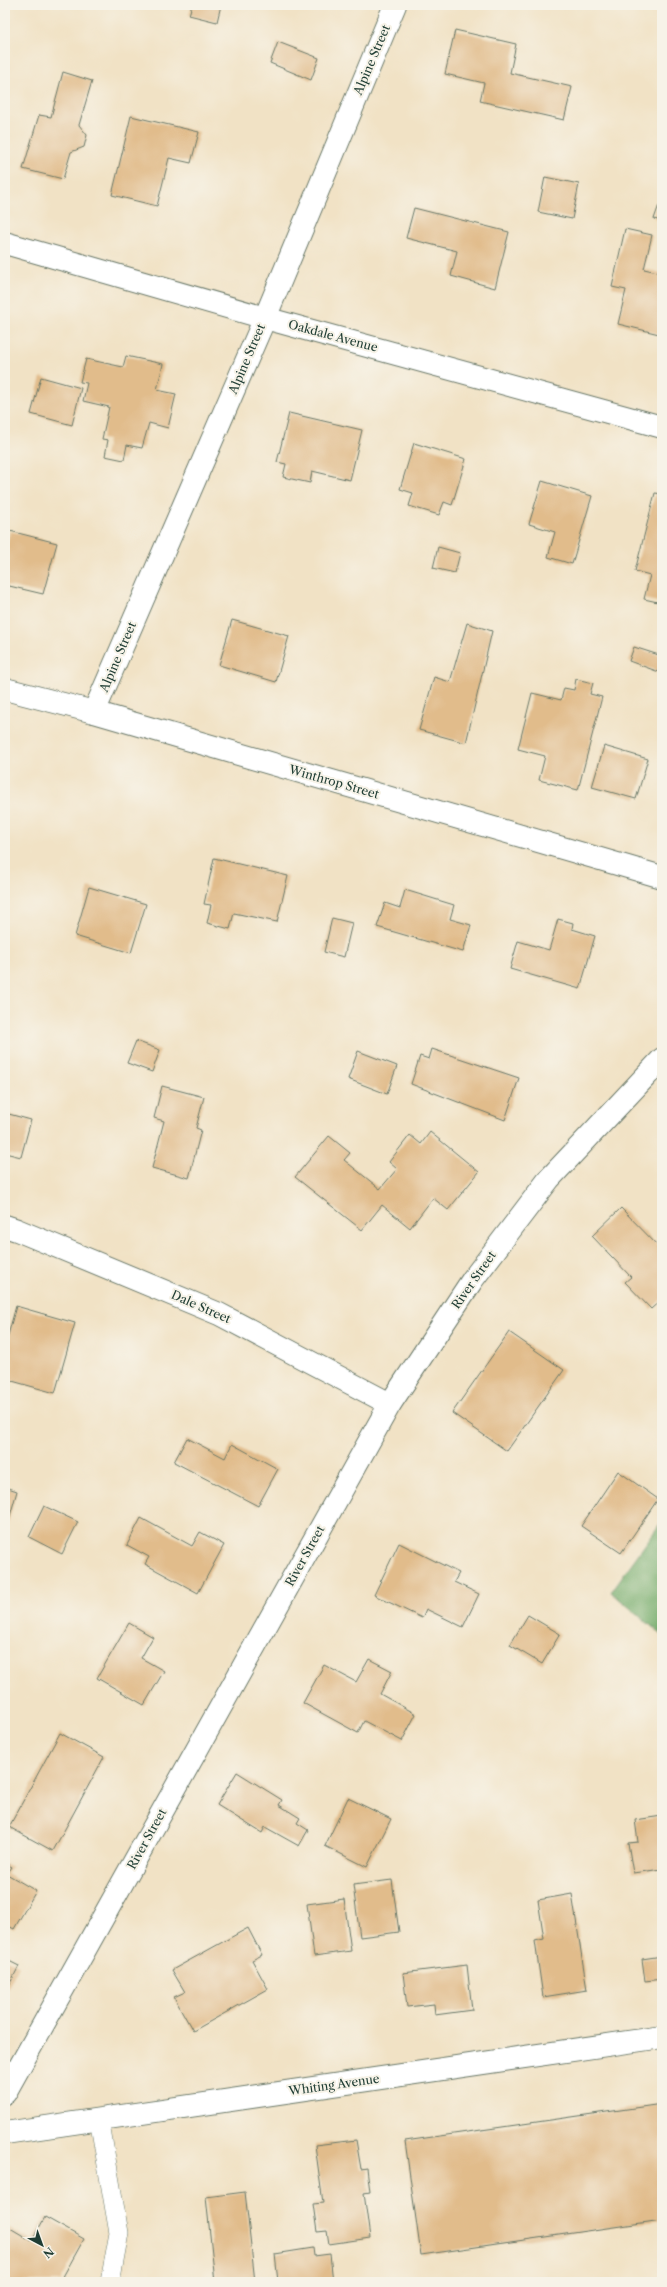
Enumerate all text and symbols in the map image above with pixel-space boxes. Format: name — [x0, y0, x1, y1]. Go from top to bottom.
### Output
street label: Alpine Street — [350, 22, 393, 98]
street label: Oakdale Avenue — [287, 316, 380, 355]
street label: Alpine Street — [225, 321, 268, 397]
street label: Alpine Street — [96, 619, 139, 695]
street label: Winthrop Street — [286, 761, 382, 802]
street label: River Street — [448, 1247, 499, 1312]
street label: Dale Street — [169, 1287, 234, 1327]
street label: River Street — [282, 1522, 328, 1589]
street label: River Street — [124, 1805, 170, 1872]
street label: Whiting Avenue — [286, 2071, 381, 2098]
north arrow — [22, 2225, 62, 2265]
text: N — [40, 2244, 57, 2261]

